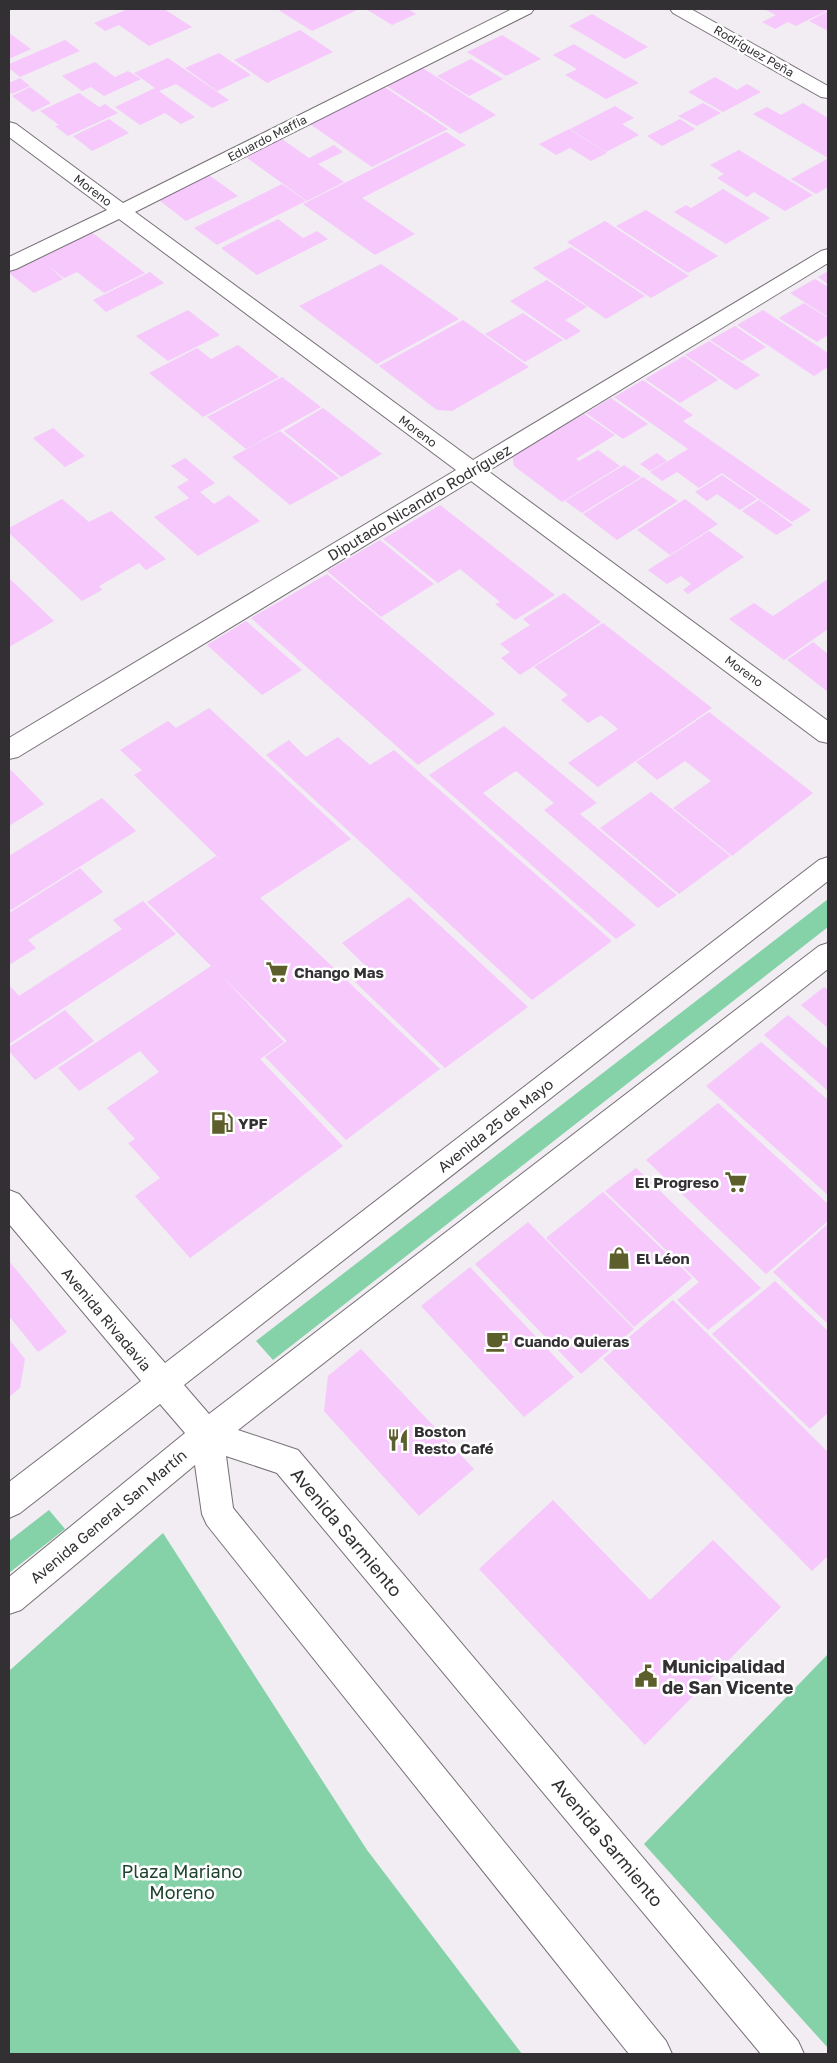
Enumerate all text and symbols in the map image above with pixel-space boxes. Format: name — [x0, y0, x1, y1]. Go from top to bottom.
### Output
street label: Rodríguez Peña — [711, 22, 797, 80]
street label: Eduardo Maffia — [225, 112, 309, 164]
street label: Moreno — [71, 171, 115, 209]
street label: Moreno — [396, 412, 440, 450]
street label: Diputado Nicandro Rodríguez — [324, 440, 514, 564]
street label: Moreno — [722, 652, 766, 690]
supermarket icon: Chango Mas — [264, 959, 290, 985]
place label: Chango Mas — [294, 963, 384, 981]
street label: Avenida 25 de Mayo — [434, 1074, 556, 1176]
fuel station icon: YPF — [209, 1110, 235, 1136]
place label: YPF — [238, 1114, 268, 1132]
supermarket icon: El Progreso — [723, 1169, 749, 1195]
place label: El Progreso — [635, 1173, 719, 1191]
shop icon: El Léon — [606, 1245, 632, 1271]
place label: El Léon — [636, 1249, 690, 1267]
street label: Avenida Rivadavia — [58, 1264, 156, 1374]
cafe icon: Cuando Quieras — [484, 1328, 510, 1354]
place label: Cuando Quieras — [514, 1332, 630, 1350]
place label: Boston Resto Café — [414, 1422, 494, 1457]
restaurant icon: Boston Resto Café — [385, 1427, 411, 1453]
street label: Avenida General San Martín — [26, 1445, 190, 1587]
street label: Avenida Sarmiento — [287, 1463, 407, 1601]
place label: Municipalidad de San Vicente — [662, 1655, 794, 1698]
public building icon: Municipalidad de San Vicente — [633, 1663, 659, 1689]
street label: Avenida Sarmiento — [548, 1773, 668, 1911]
park label: Plaza Mariano Moreno — [121, 1860, 243, 1903]

